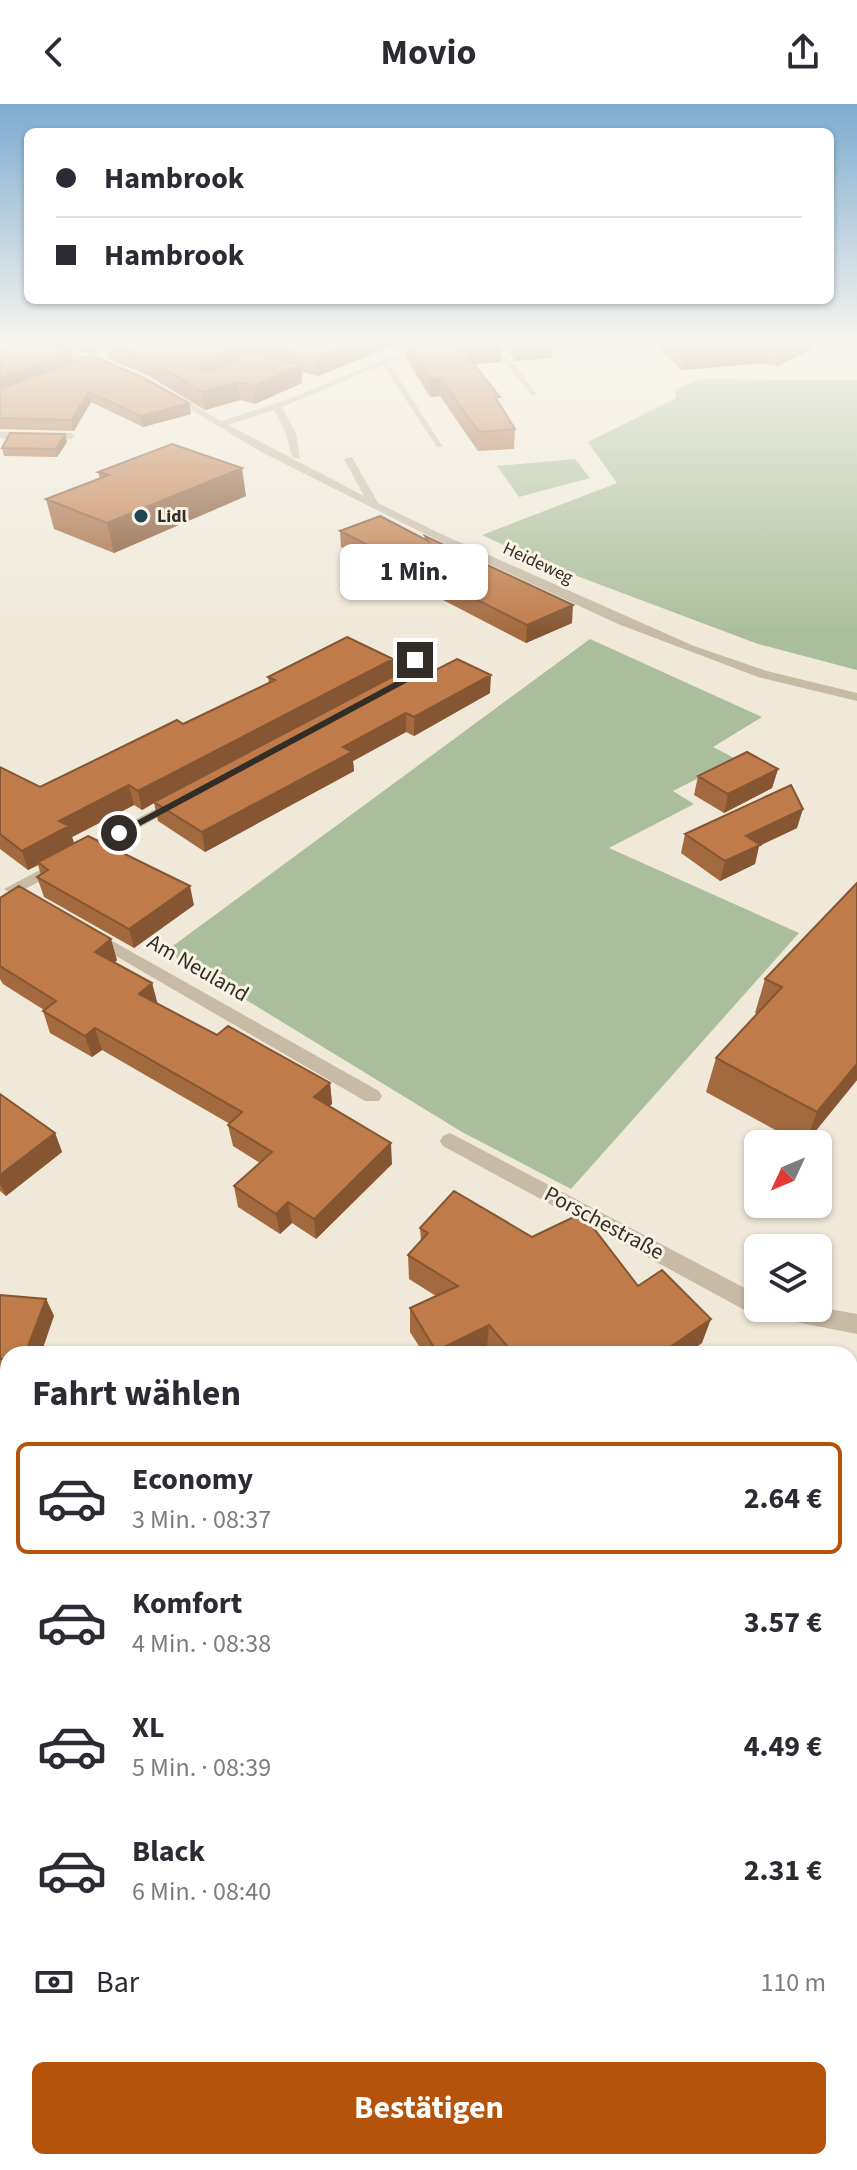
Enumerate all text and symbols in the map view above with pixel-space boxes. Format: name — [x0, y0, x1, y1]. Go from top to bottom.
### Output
text: Movio — [381, 27, 476, 78]
icon: back — [32, 30, 76, 74]
icon: share — [781, 30, 825, 74]
text: Hambrook — [104, 157, 244, 200]
text: Hambrook — [104, 234, 244, 277]
place label: Lidl — [157, 504, 187, 529]
marker: Lidl — [132, 507, 150, 525]
street label: Heideweg — [499, 536, 577, 590]
callout: 1 Min. — [341, 544, 489, 600]
text: 1 Min. — [380, 553, 448, 590]
route end — [397, 642, 433, 678]
route start — [101, 815, 137, 851]
street label: Am Neuland — [141, 926, 255, 1010]
north arrow — [744, 1130, 832, 1218]
map controls — [744, 1130, 832, 1322]
street label: Porschestraße — [538, 1178, 670, 1268]
button: layers — [744, 1234, 832, 1322]
text: Fahrt wählen — [32, 1368, 241, 1419]
text: Economy — [132, 1458, 253, 1501]
icon: car — [36, 1462, 108, 1534]
text: 2.64 € — [744, 1477, 822, 1520]
text: 3 Min. · 08:37 — [132, 1501, 271, 1538]
text: Komfort — [132, 1582, 242, 1625]
icon: car — [36, 1586, 108, 1658]
text: 3.57 € — [744, 1601, 822, 1644]
text: 4 Min. · 08:38 — [132, 1625, 271, 1662]
text: XL — [132, 1706, 165, 1749]
icon: car — [36, 1710, 108, 1782]
text: 4.49 € — [744, 1725, 822, 1768]
text: 5 Min. · 08:39 — [132, 1749, 271, 1786]
text: Black — [132, 1830, 205, 1873]
icon: car — [36, 1834, 108, 1906]
text: 2.31 € — [744, 1849, 822, 1892]
text: 6 Min. · 08:40 — [132, 1873, 271, 1910]
icon: cash — [32, 1960, 76, 2004]
text: Bar — [96, 1961, 139, 2004]
text: 110 m — [760, 1964, 826, 2001]
button: Bestätigen — [32, 2062, 826, 2154]

